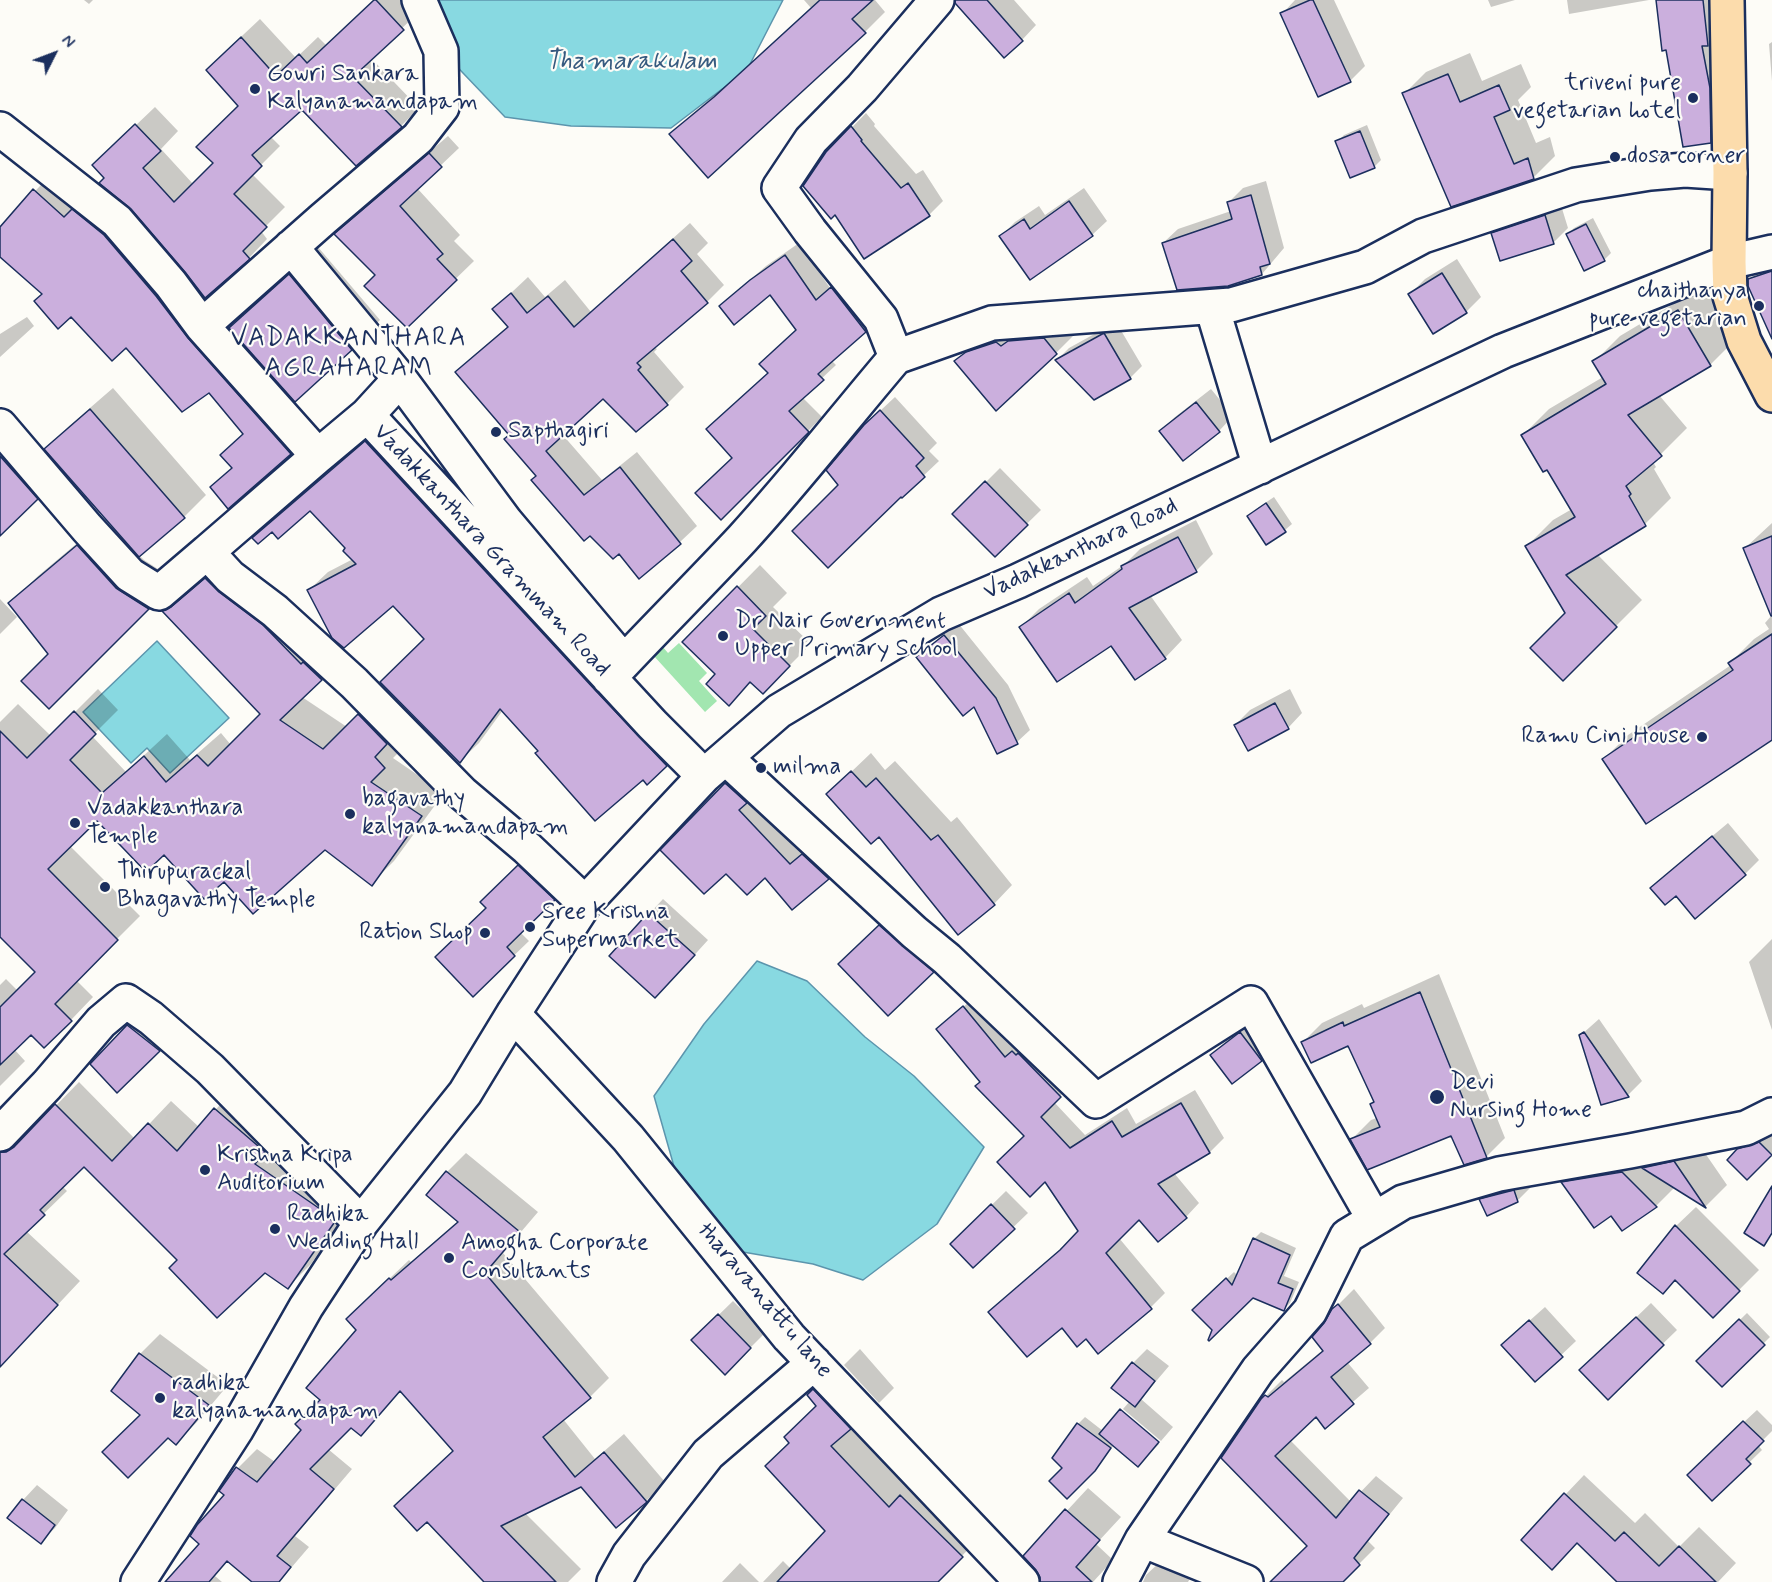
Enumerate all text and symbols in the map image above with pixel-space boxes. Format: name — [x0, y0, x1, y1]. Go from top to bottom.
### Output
north arrow — [24, 24, 84, 84]
text: N — [56, 31, 79, 53]
water label: Thamarakulam — [545, 47, 717, 79]
place label: Gowri Sankara Kalyanamandapam — [267, 61, 478, 117]
place label: triveni pure vegetarian hotel — [1512, 70, 1681, 126]
marker: Gowri Sankara Kalyanamandapam — [248, 82, 262, 96]
marker: triveni pure vegetarian hotel — [1686, 91, 1700, 105]
place label: dosa corner — [1627, 143, 1746, 171]
marker: dosa corner — [1608, 150, 1622, 164]
place label: chaithanya pure vegetarian — [1589, 278, 1747, 334]
marker: chaithanya pure vegetarian — [1752, 299, 1766, 313]
district label: VADAKKANTHARA AGRAHARAM — [232, 324, 466, 386]
place label: Sapthagiri — [508, 418, 609, 446]
street label: Vadakkanthara Grammam Road — [366, 419, 616, 683]
marker: Sapthagiri — [489, 425, 503, 439]
street label: Vadakkanthara Road — [979, 492, 1183, 608]
place label: Dr Nair Government Upper Primary School — [735, 608, 958, 664]
marker: Dr Nair Government Upper Primary School — [716, 629, 730, 643]
place label: Ramu Cini House — [1521, 723, 1690, 751]
marker: Ramu Cini House — [1695, 730, 1709, 744]
place label: milma — [773, 754, 841, 782]
marker: milma — [754, 761, 768, 775]
place label: bagavathy kalyanamandapam — [362, 786, 568, 842]
place label: Vadakkanthara Temple — [87, 795, 243, 851]
marker: bagavathy kalyanamandapam — [343, 807, 357, 821]
marker: Vadakkanthara Temple — [68, 816, 82, 830]
place label: Thirupurackal Bhagavathy Temple — [117, 859, 316, 915]
marker: Thirupurackal Bhagavathy Temple — [98, 880, 112, 894]
place label: Sree Krishna Supermarket — [542, 899, 679, 955]
place label: Ration Shop — [359, 919, 473, 947]
marker: Sree Krishna Supermarket — [523, 920, 537, 934]
marker: Ration Shop — [478, 926, 492, 940]
place label: Devi Nursing Home — [1450, 1069, 1592, 1125]
marker: Devi Nursing Home — [1428, 1088, 1446, 1106]
place label: Krishna Kripa Auditorium — [217, 1142, 353, 1198]
marker: Krishna Kripa Auditorium — [198, 1163, 212, 1177]
place label: Radhika Wedding Hall — [287, 1201, 418, 1257]
street label: tharavanattu lane — [690, 1217, 838, 1385]
marker: Radhika Wedding Hall — [268, 1222, 282, 1236]
place label: Amogha Corporate Consultants — [461, 1230, 649, 1286]
marker: Amogha Corporate Consultants — [442, 1251, 456, 1265]
place label: radhika kalyanamandapam — [172, 1370, 378, 1426]
marker: radhika kalyanamandapam — [153, 1391, 167, 1405]

